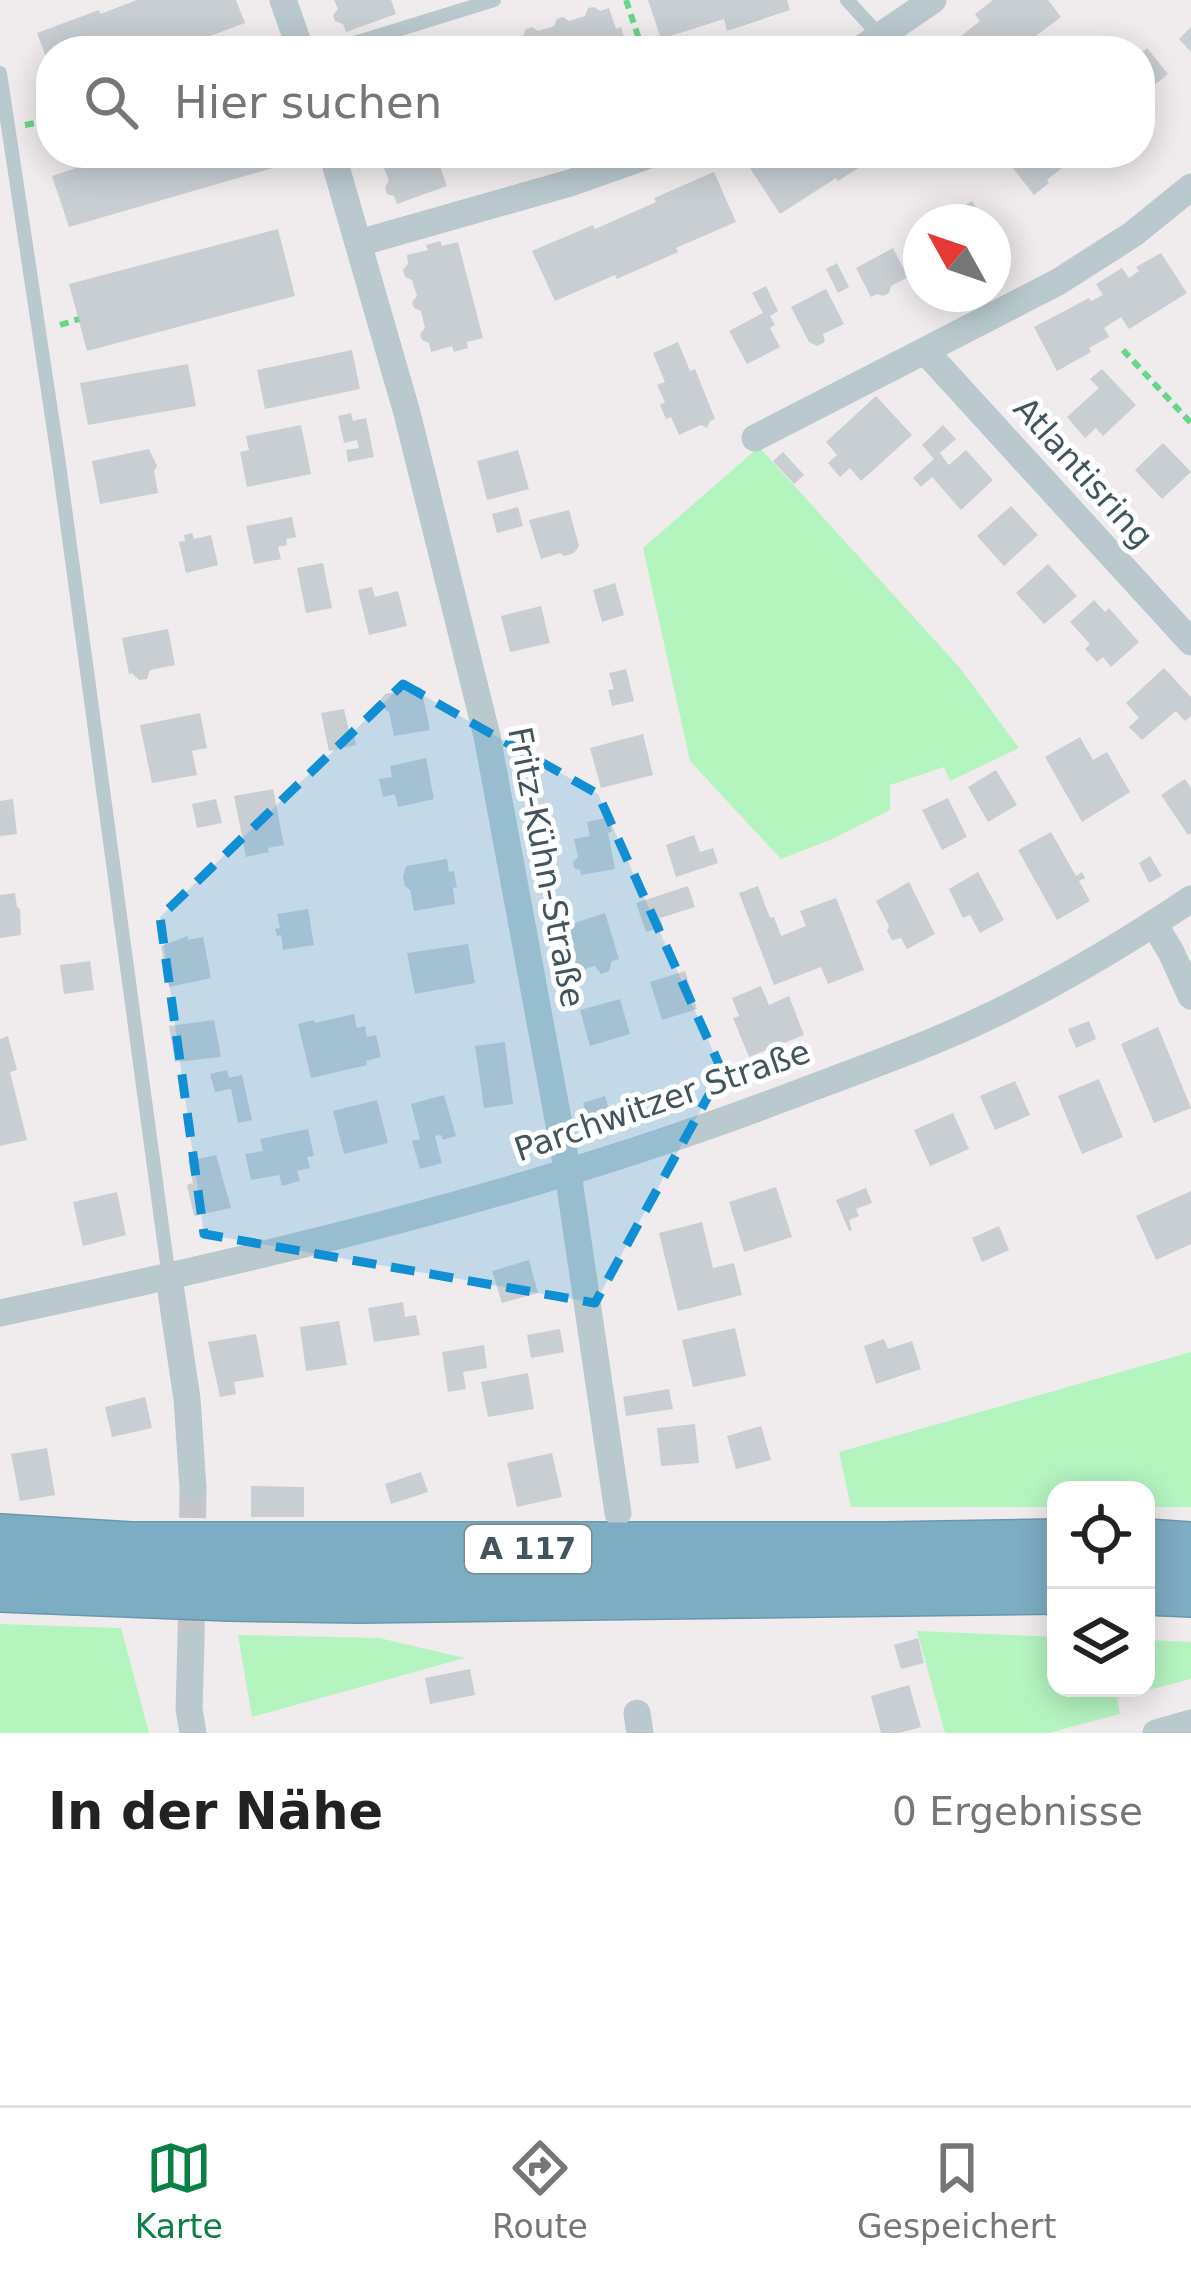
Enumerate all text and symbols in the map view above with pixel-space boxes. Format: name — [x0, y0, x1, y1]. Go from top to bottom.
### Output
search box — [36, 36, 1155, 168]
icon: search — [78, 69, 144, 135]
text: Hier suchen — [174, 76, 442, 129]
north arrow — [903, 204, 1011, 312]
street label: Atlantisring — [1006, 389, 1161, 556]
street label: Fritz-Kühn-Straße — [500, 724, 593, 1011]
street label: Parchwitzer Straße — [509, 1032, 815, 1169]
map controls — [1047, 1481, 1155, 1697]
button: locate — [1047, 1481, 1155, 1589]
road number: A 117 — [465, 1525, 591, 1573]
button: layers — [1047, 1589, 1155, 1697]
text: In der Nähe — [48, 1782, 383, 1841]
text: 0 Ergebnisse — [892, 1789, 1143, 1834]
tab: Karte — [135, 2135, 223, 2246]
tab: Route — [492, 2135, 588, 2246]
tab: Gespeichert — [857, 2135, 1056, 2246]

